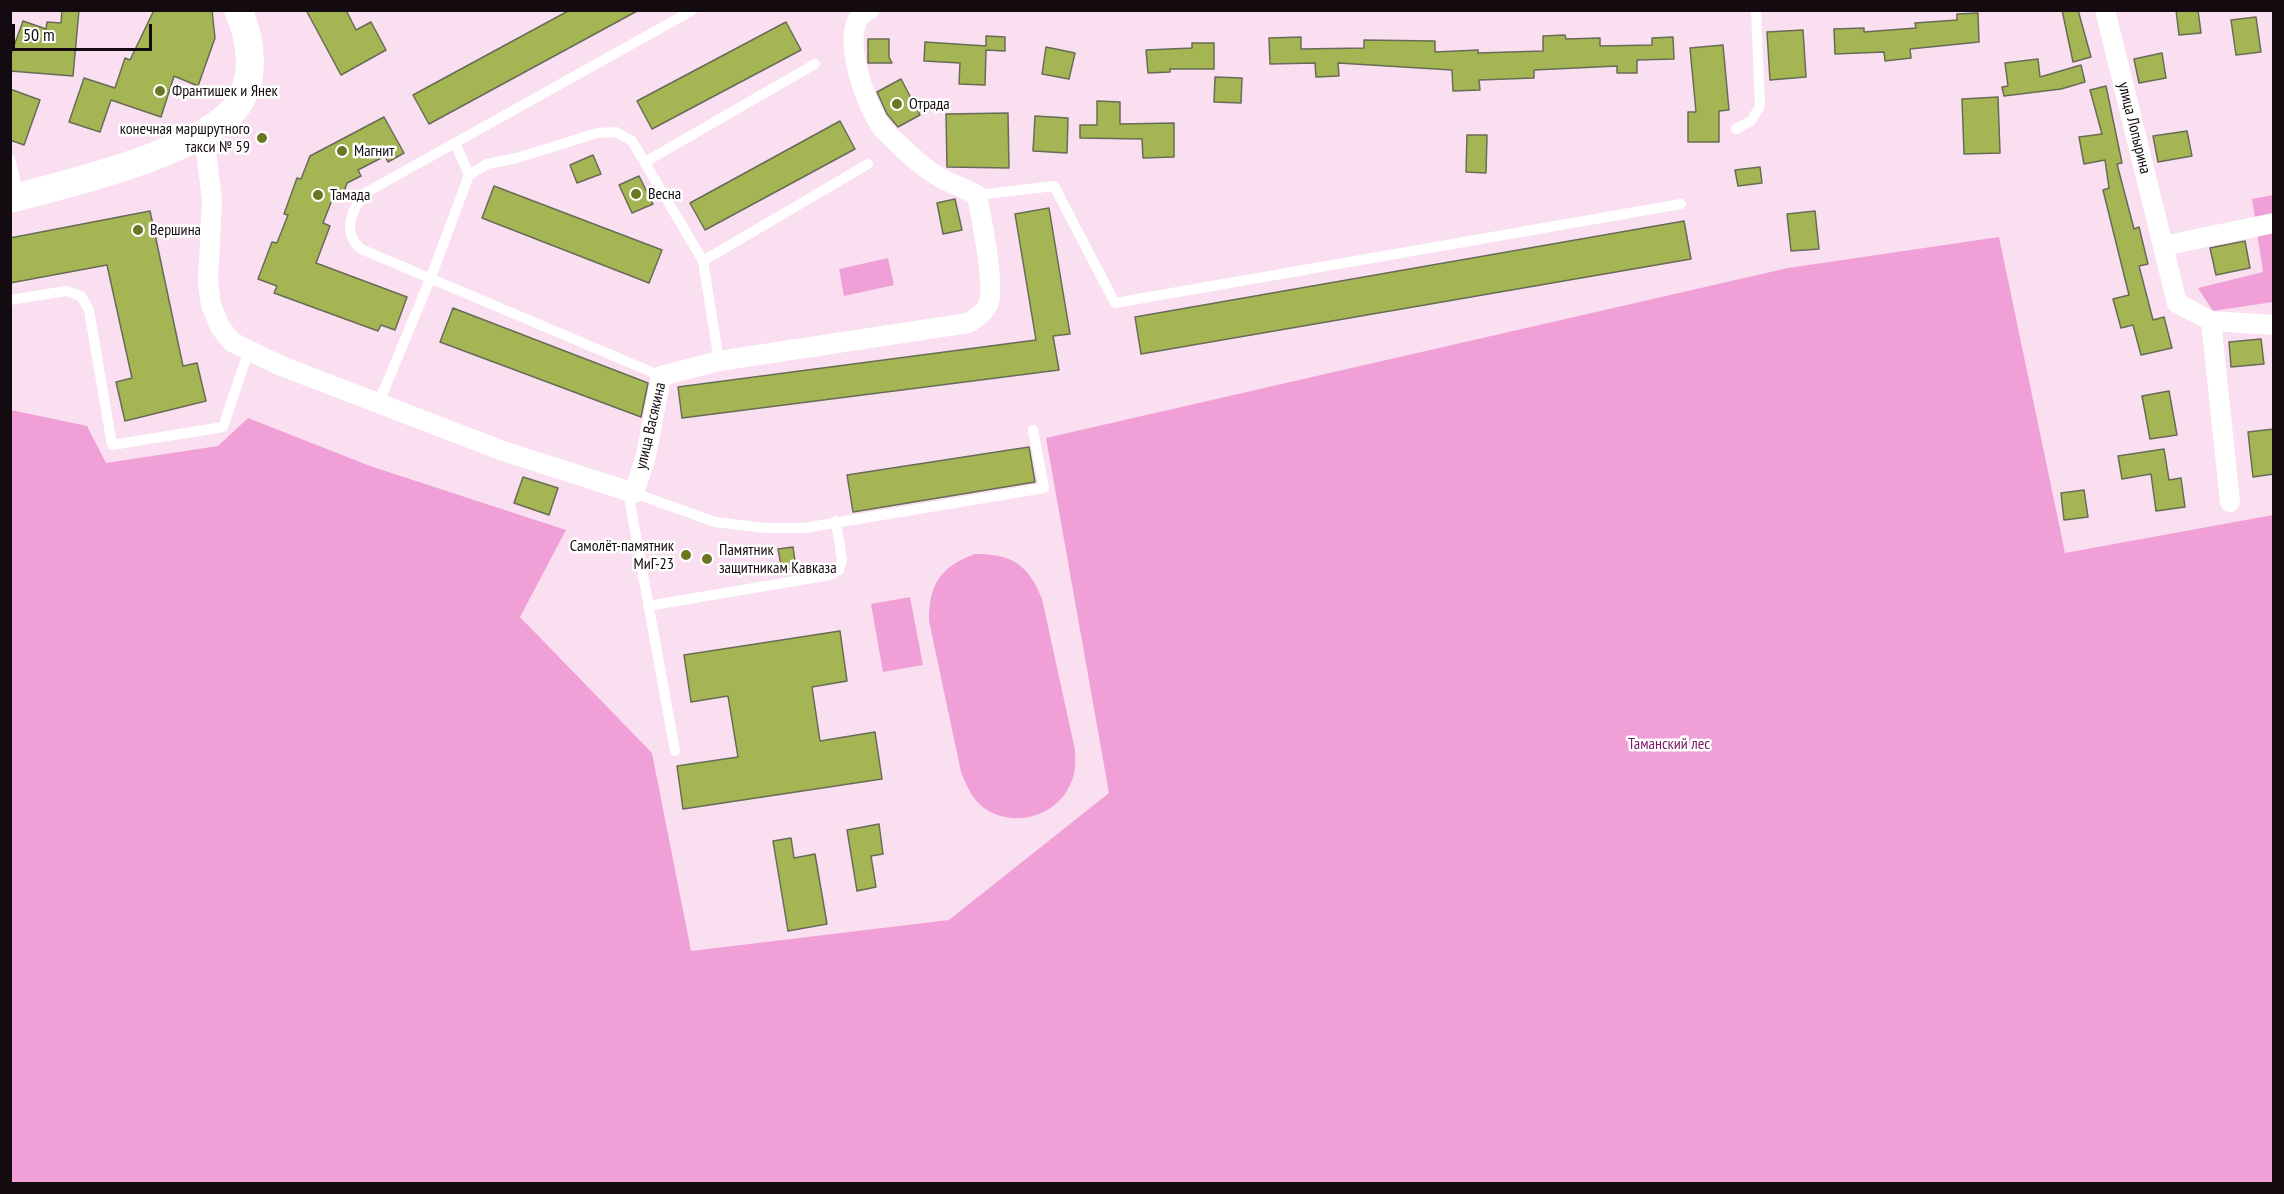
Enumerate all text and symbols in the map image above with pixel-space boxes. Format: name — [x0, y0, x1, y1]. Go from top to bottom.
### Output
scale bar — [15, 12, 154, 50]
text: 50 m — [23, 23, 55, 46]
street label: улица Лопырина — [2113, 80, 2155, 176]
place label: Франтишек и Янек — [172, 81, 278, 101]
marker: Франтишек и Янек — [153, 84, 167, 98]
place label: Отрада — [909, 94, 950, 114]
marker: Отрада — [890, 97, 904, 111]
place label: конечная маршрутного такси № 59 — [120, 119, 250, 157]
marker: конечная маршрутного такси № 59 — [255, 131, 269, 145]
place label: Магнит — [354, 141, 394, 161]
marker: Магнит — [335, 144, 349, 158]
place label: Весна — [648, 184, 681, 204]
place label: Тамада — [330, 185, 370, 205]
marker: Весна — [629, 187, 643, 201]
marker: Тамада — [311, 188, 325, 202]
place label: Вершина — [150, 220, 201, 240]
marker: Вершина — [131, 223, 145, 237]
street label: улица Васякина — [632, 381, 670, 471]
place label: Самолёт-памятник МиГ-23 — [570, 536, 674, 574]
place label: Памятник защитникам Кавказа — [719, 540, 837, 578]
marker: Самолёт-памятник МиГ-23 — [679, 548, 693, 562]
marker: Памятник защитникам Кавказа — [700, 552, 714, 566]
park label: Таманский лес — [1628, 734, 1710, 754]

